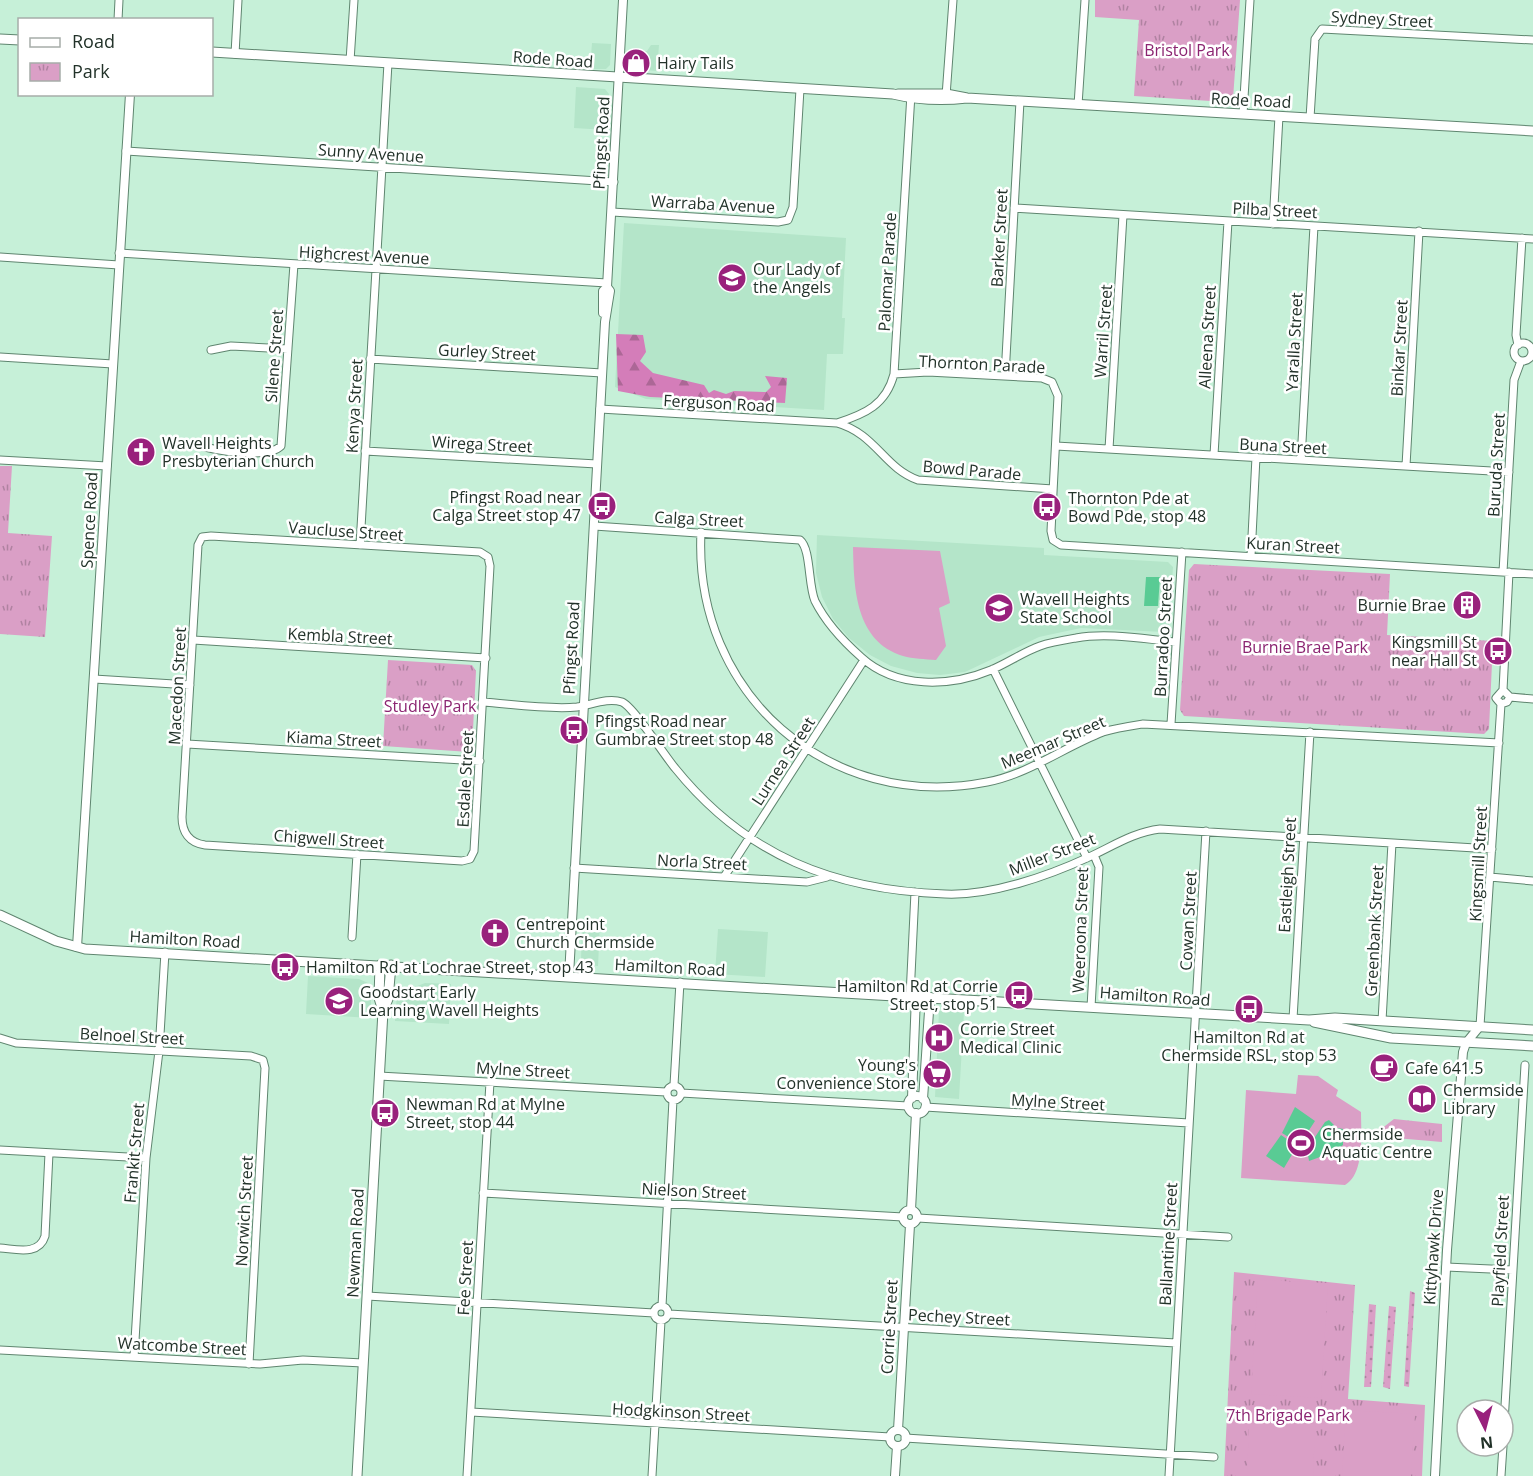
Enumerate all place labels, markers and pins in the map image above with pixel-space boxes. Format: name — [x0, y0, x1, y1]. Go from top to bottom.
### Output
shop icon: Hairy Tails — [620, 47, 652, 79]
place label: Hairy Tails — [657, 52, 734, 74]
place label: Our Lady of the Angels — [753, 258, 842, 298]
school or university icon: Our Lady of the Angels — [716, 262, 748, 294]
place label: Wavell Heights Presbyterian Church — [162, 432, 314, 472]
church icon: Wavell Heights Presbyterian Church — [125, 436, 157, 468]
place label: Pfingst Road near Calga Street stop 47 — [432, 486, 581, 526]
place label: Thornton Pde at Bowd Pde, stop 48 — [1068, 487, 1206, 527]
bus stop icon: Pfingst Road near Calga Street stop 47 — [586, 490, 618, 522]
bus stop icon: Thornton Pde at Bowd Pde, stop 48 — [1031, 491, 1063, 523]
place label: Wavell Heights State School — [1020, 588, 1130, 628]
building icon: Burnie Brae — [1451, 589, 1483, 621]
school or university icon: Wavell Heights State School — [983, 592, 1015, 624]
place label: Burnie Brae — [1358, 594, 1446, 616]
place label: Kingsmill St near Hall St — [1391, 631, 1477, 671]
bus stop icon: Kingsmill St near Hall St — [1482, 635, 1514, 667]
place label: Pfingst Road near Gumbrae Street stop 48 — [595, 710, 774, 750]
bus stop icon: Pfingst Road near Gumbrae Street stop 48 — [558, 714, 590, 746]
place label: Centrepoint Church Chermside — [516, 913, 655, 953]
church icon: Centrepoint Church Chermside — [479, 917, 511, 949]
bus stop icon: Hamilton Rd at Lochrae Street, stop 43 — [269, 951, 301, 983]
place label: Hamilton Rd at Lochrae Street, stop 43 — [306, 956, 594, 978]
place label: Hamilton Rd at Corrie Street, stop 51 — [837, 975, 998, 1015]
bus stop icon: Hamilton Rd at Corrie Street, stop 51 — [1003, 979, 1035, 1011]
place label: Goodstart Early Learning Wavell Heights — [360, 981, 539, 1021]
school or university icon: Goodstart Early Learning Wavell Heights — [323, 985, 355, 1017]
bus stop icon: Hamilton Rd at Chermside RSL, stop 53 — [1233, 993, 1265, 1025]
place label: Corrie Street Medical Clinic — [960, 1018, 1062, 1058]
hospital icon: Corrie Street Medical Clinic — [923, 1022, 955, 1054]
place label: Hamilton Rd at Chermside RSL, stop 53 — [1161, 1026, 1337, 1066]
cafe icon: Cafe 641.5 — [1368, 1052, 1400, 1084]
place label: Young's Convenience Store — [776, 1054, 916, 1094]
place label: Cafe 641.5 — [1405, 1057, 1483, 1079]
supermarket icon: Young's Convenience Store — [921, 1058, 953, 1090]
place label: Chermside Library — [1443, 1079, 1524, 1119]
library icon: Chermside Library — [1406, 1083, 1438, 1115]
place label: Newman Rd at Mylne Street, stop 44 — [406, 1093, 565, 1133]
bus stop icon: Newman Rd at Mylne Street, stop 44 — [369, 1097, 401, 1129]
place label: Chermside Aquatic Centre — [1322, 1123, 1432, 1163]
sports icon: Chermside Aquatic Centre — [1285, 1127, 1317, 1159]

